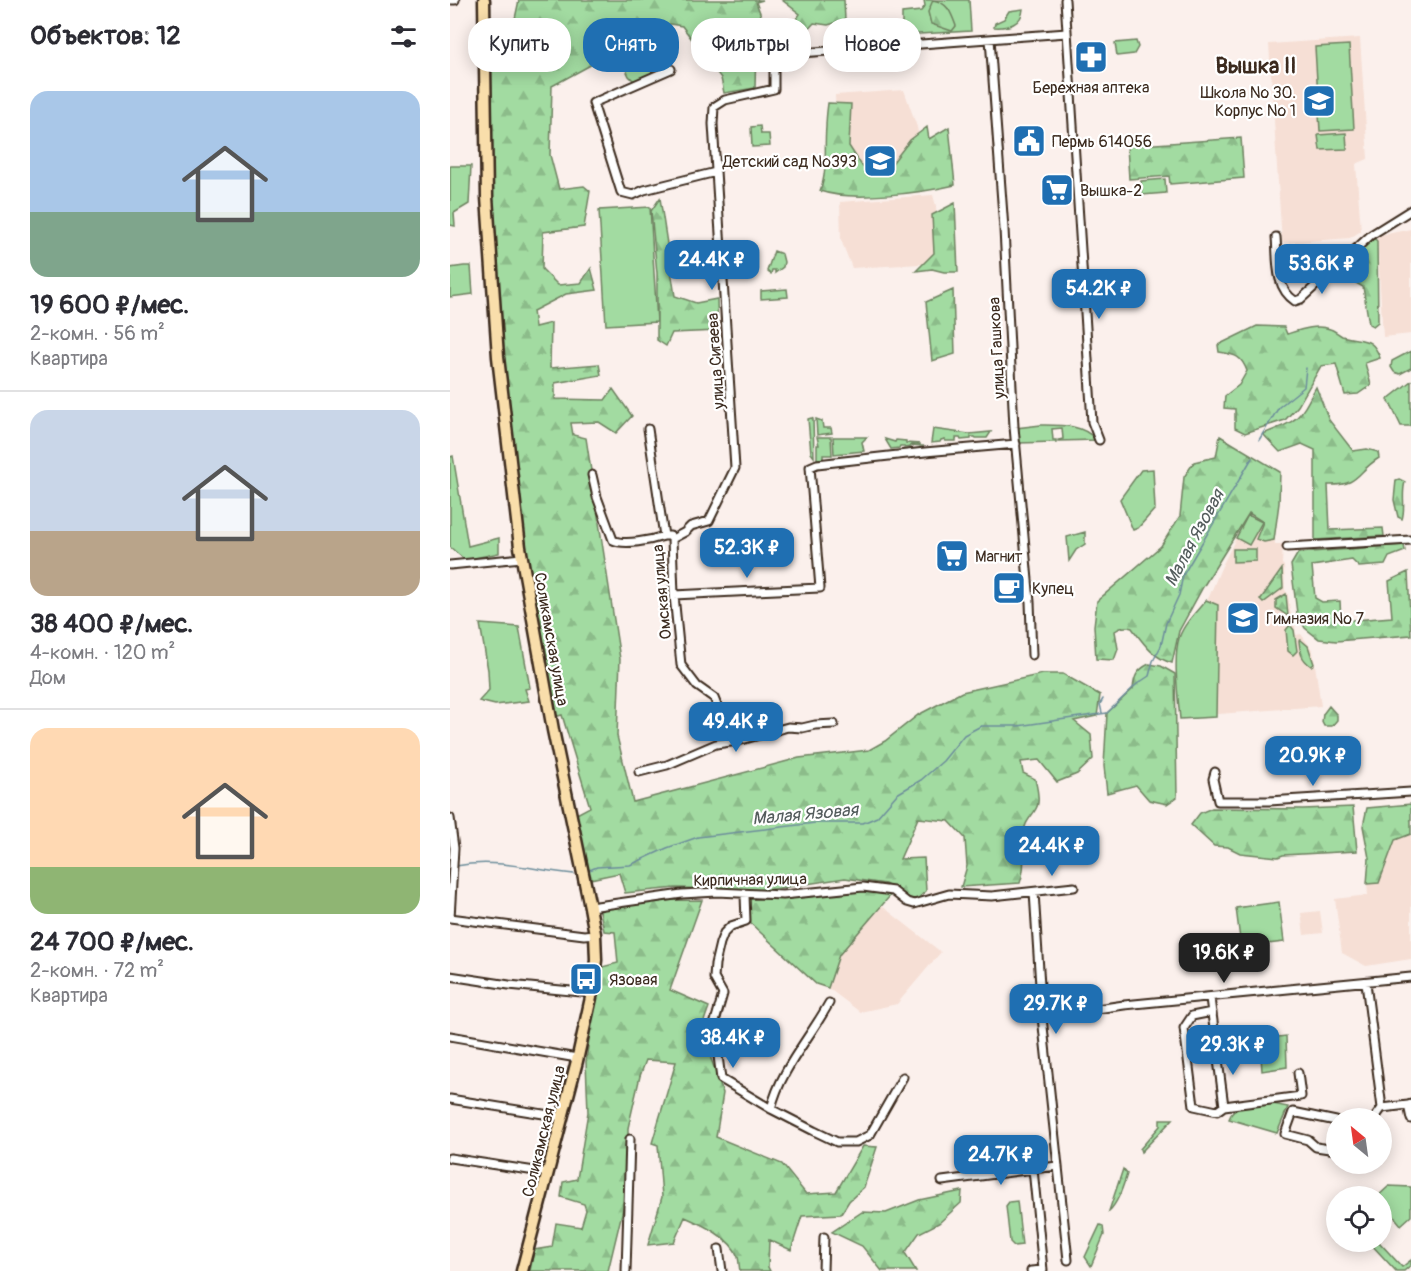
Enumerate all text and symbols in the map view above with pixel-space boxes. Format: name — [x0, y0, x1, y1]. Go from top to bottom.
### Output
chip: Купить — [468, 18, 571, 72]
chip: Снять — [583, 18, 679, 72]
chip: Фильтры — [691, 18, 811, 72]
chip: Новое — [823, 18, 921, 72]
text: Объектов: 12 — [30, 20, 181, 52]
icon: filters — [387, 20, 420, 53]
pharmacy icon: Бережная аптека — [1073, 39, 1109, 75]
district label: Вышка II — [1216, 52, 1296, 80]
place label: Бережная аптека — [1033, 78, 1149, 98]
place label: Школа № 30. Корпус № 1 — [1200, 83, 1296, 121]
school or university icon: Школа № 30. Корпус № 1 — [1301, 83, 1337, 119]
public building icon: Пермь 614056 — [1011, 123, 1047, 159]
icon: home — [171, 130, 279, 238]
place label: Пермь 614056 — [1052, 132, 1152, 152]
school or university icon: Детский сад №393 — [862, 143, 898, 179]
place label: Детский сад №393 — [722, 152, 857, 172]
supermarket icon: Вышка-2 — [1039, 172, 1075, 208]
place label: Вышка-2 — [1080, 181, 1142, 201]
pin: 24.4K ₽ — [657, 240, 767, 291]
pin: 53.6K ₽ — [1267, 244, 1377, 295]
text: 24.4K ₽ — [678, 247, 746, 272]
text: 53.6K ₽ — [1289, 251, 1355, 276]
pin: 54.2K ₽ — [1044, 269, 1154, 320]
text: 54.2K ₽ — [1066, 276, 1132, 301]
text: 19 600 ₽/мес. — [30, 289, 189, 321]
street label: улица Гашкова — [984, 297, 1010, 400]
street label: улица Сигаева — [703, 312, 729, 411]
text: 2-комн. · 56 m² — [30, 321, 165, 346]
text: Квартира — [30, 346, 108, 371]
icon: home — [171, 449, 279, 557]
water label: Малая Язовая — [1159, 485, 1230, 590]
pin: 52.3K ₽ — [692, 528, 802, 579]
text: 52.3K ₽ — [714, 535, 780, 560]
supermarket icon: Магнит — [934, 538, 970, 574]
street label: Омская улица — [648, 544, 676, 640]
place label: Магнит — [975, 547, 1023, 567]
cafe icon: Купец — [991, 570, 1027, 606]
street label: Соликамская улица — [529, 571, 573, 707]
place label: Купец — [1032, 579, 1074, 599]
school or university icon: Гимназия № 7 — [1225, 600, 1261, 636]
text: 38 400 ₽/мес. — [30, 608, 193, 640]
place label: Гимназия № 7 — [1266, 609, 1364, 629]
text: 4-комн. · 120 m² — [30, 640, 175, 665]
text: Дом — [30, 665, 66, 690]
pin: 49.4K ₽ — [681, 702, 791, 753]
text: 49.4K ₽ — [703, 709, 769, 734]
pin: 20.9K ₽ — [1258, 736, 1368, 787]
text: 20.9K ₽ — [1279, 743, 1347, 768]
icon: home — [171, 767, 279, 875]
water label: Малая Язовая — [751, 798, 860, 831]
pin: 24.4K ₽ — [997, 826, 1107, 877]
text: 24.4K ₽ — [1018, 833, 1086, 858]
street label: Кирпичная улица — [693, 869, 807, 891]
text: 24 700 ₽/мес. — [30, 926, 194, 958]
pin: 19.6K ₽ — [1169, 933, 1279, 984]
text: 19.6K ₽ — [1193, 940, 1255, 965]
text: 2-комн. · 72 m² — [30, 958, 164, 983]
bus stop icon: Язовая — [568, 961, 604, 997]
place label: Язовая — [609, 970, 657, 990]
text: Квартира — [30, 983, 108, 1008]
pin: 29.7K ₽ — [1001, 984, 1111, 1035]
text: 29.7K ₽ — [1024, 991, 1088, 1016]
pin: 38.4K ₽ — [678, 1018, 788, 1069]
text: 38.4K ₽ — [700, 1025, 766, 1050]
pin: 29.3K ₽ — [1178, 1025, 1288, 1076]
text: 29.3K ₽ — [1200, 1032, 1266, 1057]
street label: Соликамская улица — [518, 1063, 570, 1199]
north arrow — [1326, 1108, 1392, 1174]
map controls — [1326, 1108, 1392, 1252]
pin: 24.7K ₽ — [946, 1135, 1056, 1186]
text: 24.7K ₽ — [968, 1142, 1034, 1167]
button: locate — [1326, 1186, 1392, 1252]

